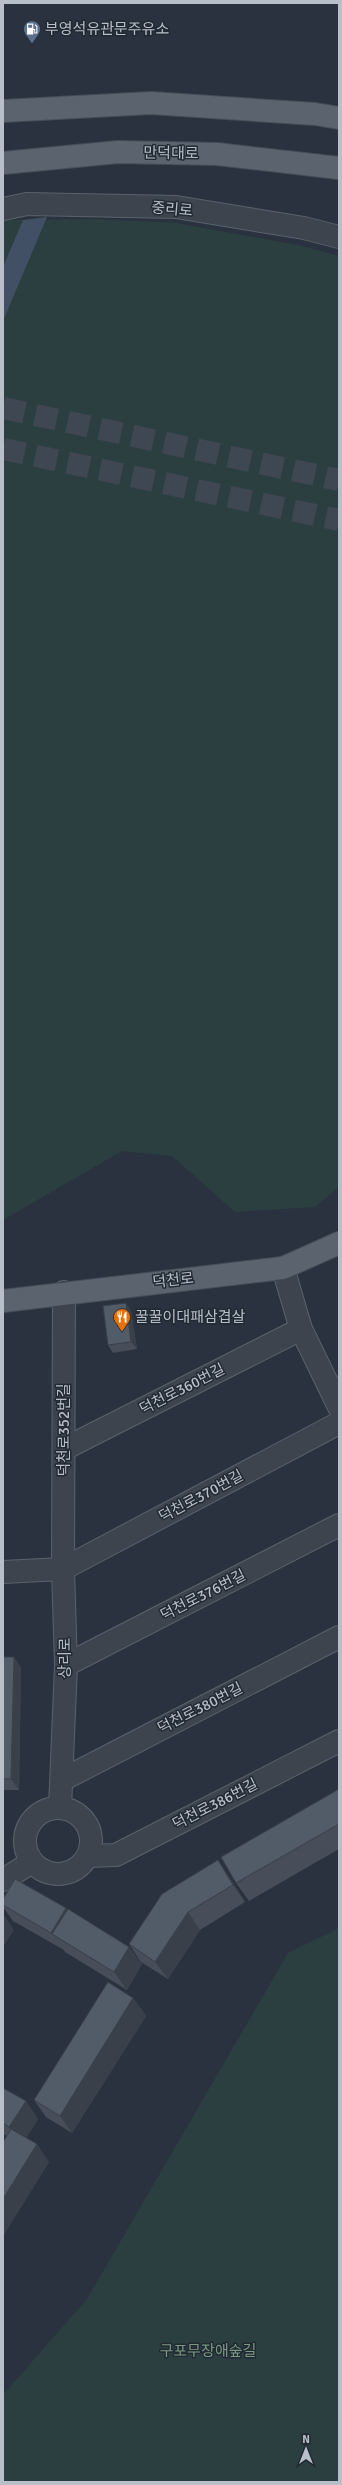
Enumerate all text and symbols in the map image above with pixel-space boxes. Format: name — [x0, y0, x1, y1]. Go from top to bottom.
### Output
fuel station icon: 부영석유관문주유소 — [22, 19, 42, 44]
place label: 부영석유관문주유소 — [45, 20, 169, 38]
street label: 만덕대로 — [143, 144, 199, 162]
street label: 중리로 — [151, 198, 193, 220]
street label: 덕천로 — [151, 1269, 195, 1291]
restaurant icon: 꿀꿀이대패삼겹살 — [112, 1307, 132, 1332]
place label: 꿀꿀이대패삼겹살 — [135, 1308, 246, 1326]
street label: 덕천로360번길 — [136, 1360, 228, 1418]
street label: 덕천로352번길 — [55, 1383, 73, 1477]
street label: 덕천로370번길 — [156, 1466, 246, 1526]
street label: 덕천로376번길 — [157, 1566, 249, 1624]
street label: 상리로 — [56, 1637, 74, 1679]
street label: 덕천로380번길 — [154, 1679, 246, 1737]
street label: 덕천로386번길 — [169, 1775, 261, 1833]
park label: 구포무장애숲길 — [160, 2342, 256, 2360]
north arrow — [286, 2429, 326, 2469]
text: N — [302, 2433, 310, 2446]

